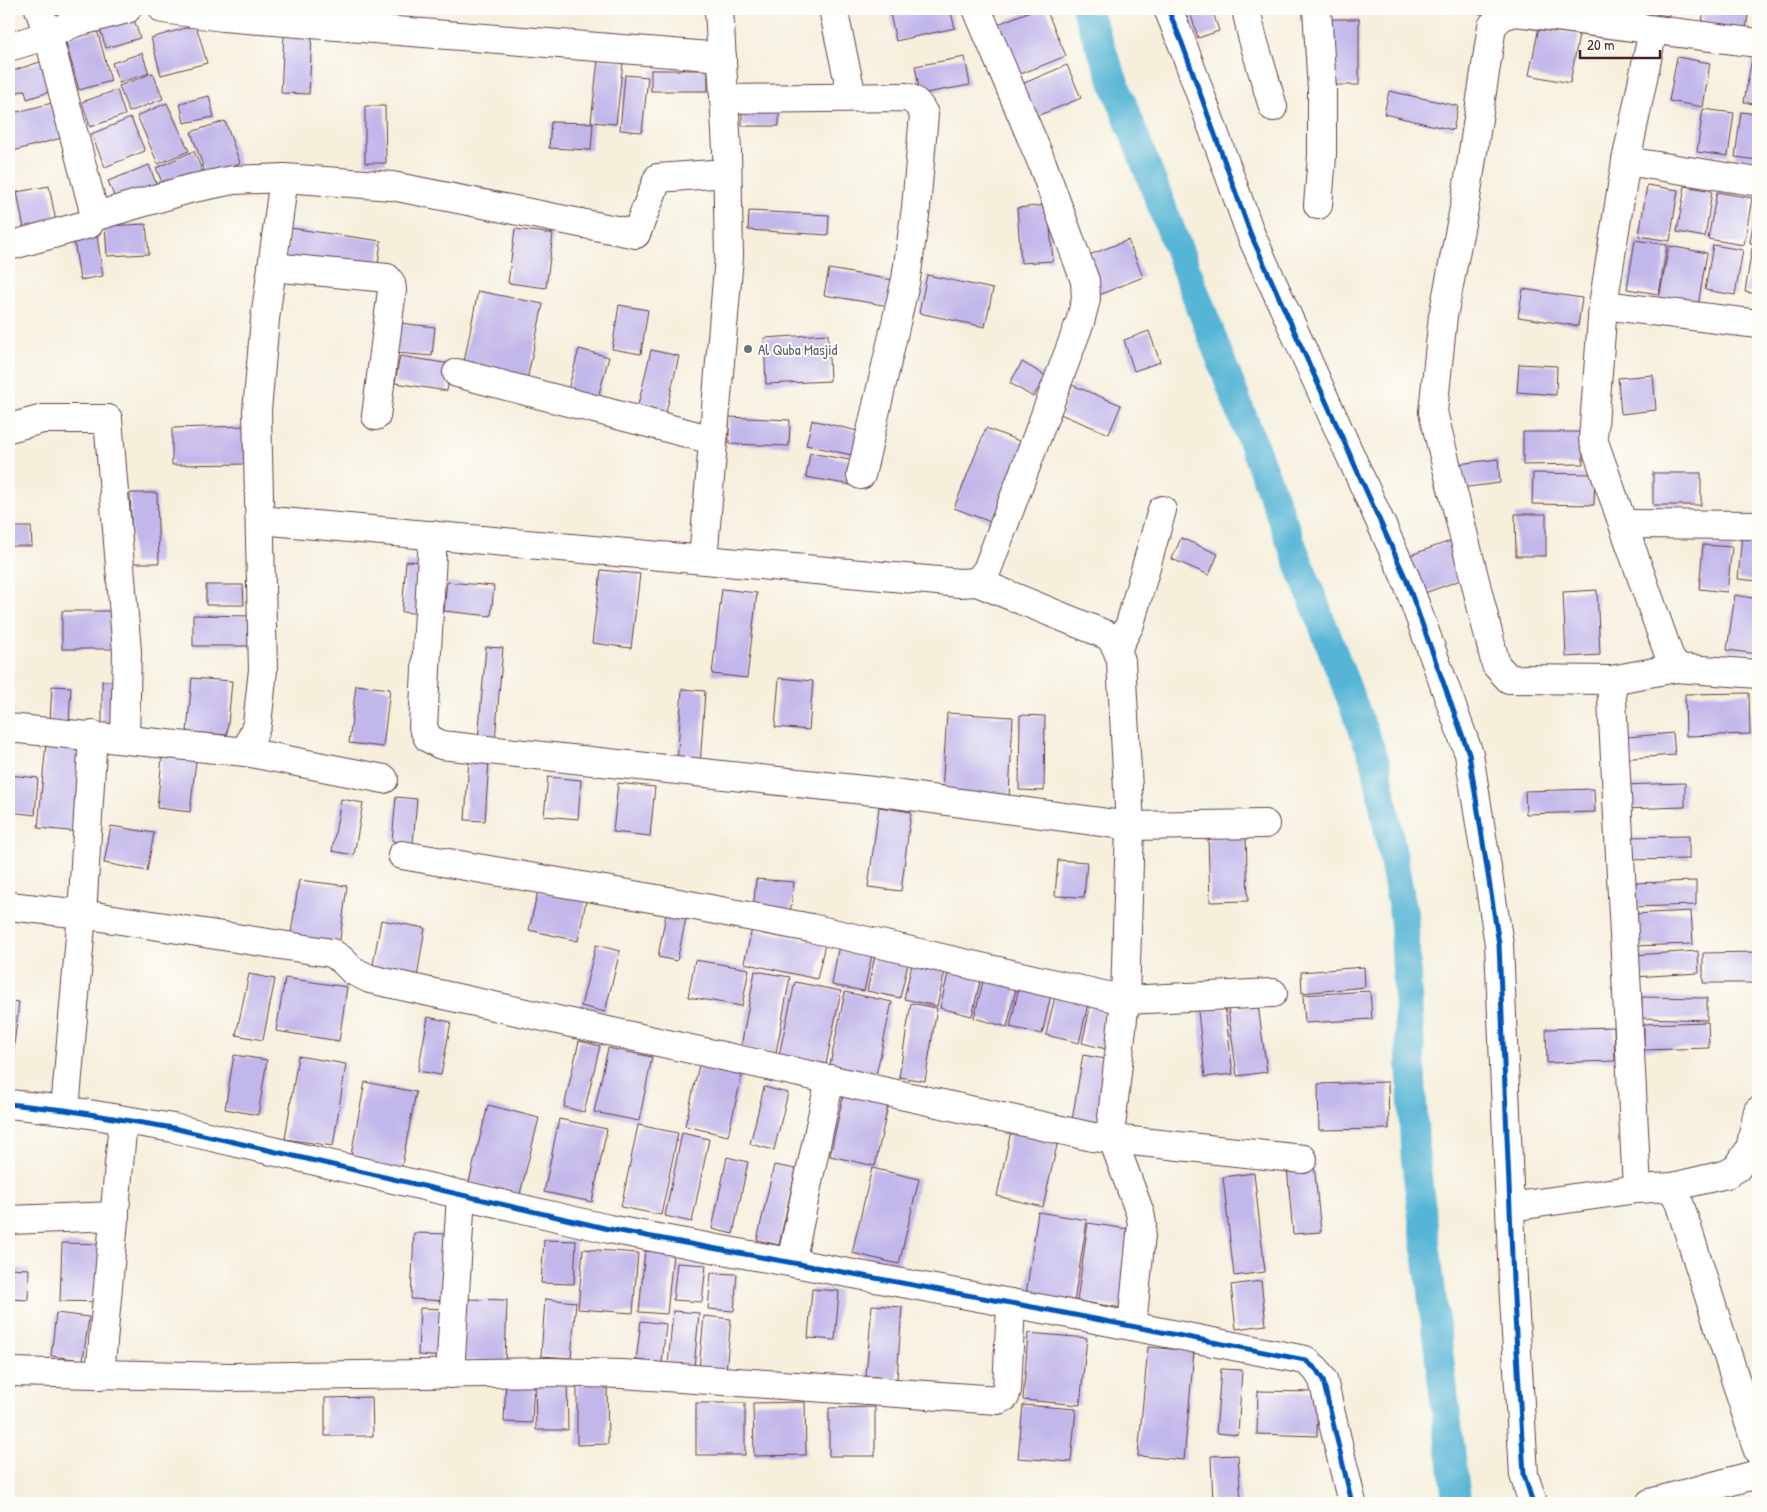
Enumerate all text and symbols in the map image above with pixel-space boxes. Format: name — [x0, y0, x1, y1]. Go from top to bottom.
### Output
scale bar — [1580, 28, 1660, 60]
text: 20 m — [1587, 34, 1614, 55]
place label: Al Quba Masjid — [758, 339, 838, 360]
marker: Al Quba Masjid — [742, 343, 754, 355]

